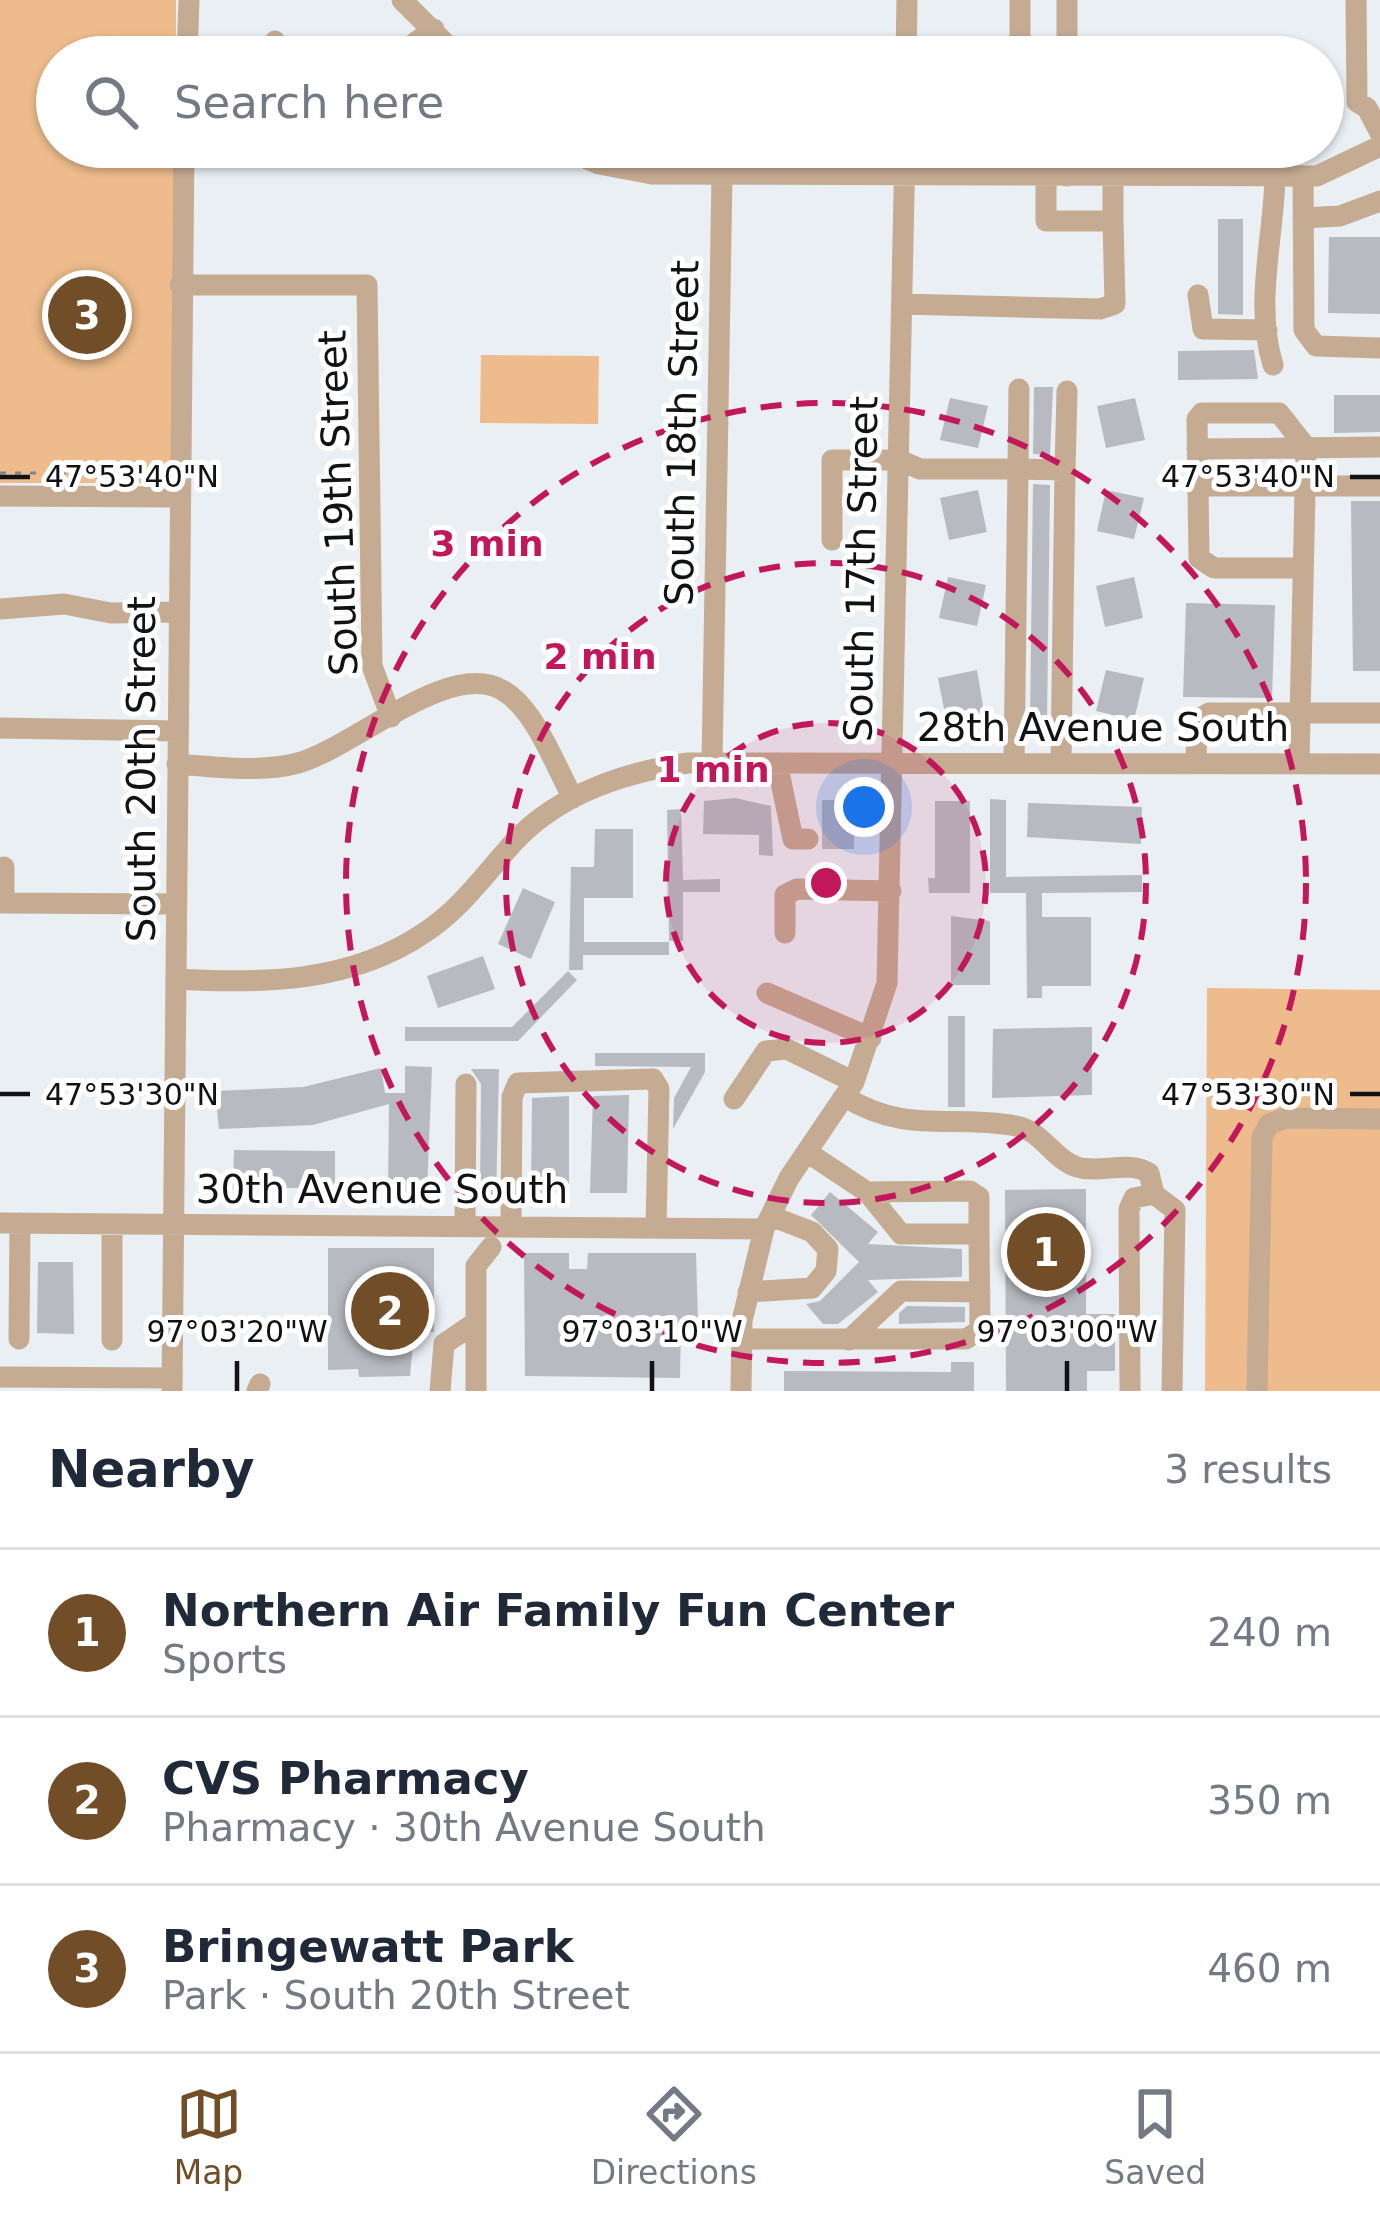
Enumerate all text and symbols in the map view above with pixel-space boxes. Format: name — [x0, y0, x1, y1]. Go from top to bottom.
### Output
search box — [36, 36, 1344, 168]
icon: search — [78, 69, 144, 135]
text: Search here — [174, 76, 444, 129]
street label: South 18th Street — [656, 259, 708, 607]
pin: 3 — [48, 270, 126, 360]
street label: South 19th Street — [309, 329, 367, 677]
street label: South 17th Street — [835, 395, 887, 743]
text: 47°53'40"N — [45, 459, 219, 494]
text: 47°53'40"N — [1161, 459, 1335, 494]
text: 3 min — [430, 523, 544, 564]
street label: South 20th Street — [119, 596, 164, 942]
text: 2 min — [543, 636, 657, 677]
street label: 28th Avenue South — [917, 705, 1289, 750]
text: 1 min — [656, 749, 770, 790]
your location — [834, 777, 894, 837]
centre of rings — [805, 862, 847, 904]
text: 47°53'30"N — [45, 1077, 219, 1112]
text: 47°53'30"N — [1161, 1077, 1335, 1112]
street label: 30th Avenue South — [196, 1167, 568, 1212]
pin: 1 — [1007, 1207, 1085, 1297]
pin: 2 — [351, 1266, 429, 1356]
text: 97°03'20"W — [146, 1314, 328, 1349]
text: 97°03'10"W — [561, 1314, 743, 1349]
text: 97°03'00"W — [976, 1314, 1158, 1349]
text: Nearby — [48, 1440, 255, 1499]
text: 3 results — [1164, 1447, 1332, 1492]
text: Northern Air Family Fun Center — [162, 1584, 954, 1637]
text: 1 — [73, 1610, 101, 1655]
text: 240 m — [1207, 1610, 1332, 1655]
text: Sports — [162, 1637, 287, 1682]
text: CVS Pharmacy — [162, 1752, 529, 1805]
text: 2 — [73, 1778, 101, 1823]
text: 350 m — [1207, 1778, 1332, 1823]
text: Pharmacy · 30th Avenue South — [162, 1805, 766, 1850]
text: Bringewatt Park — [162, 1920, 574, 1973]
text: 3 — [73, 1946, 101, 1991]
text: 460 m — [1207, 1946, 1332, 1991]
text: Park · South 20th Street — [162, 1973, 630, 2018]
tab: Map — [174, 2081, 243, 2192]
tab: Directions — [591, 2081, 757, 2192]
tab: Saved — [1104, 2081, 1206, 2192]

